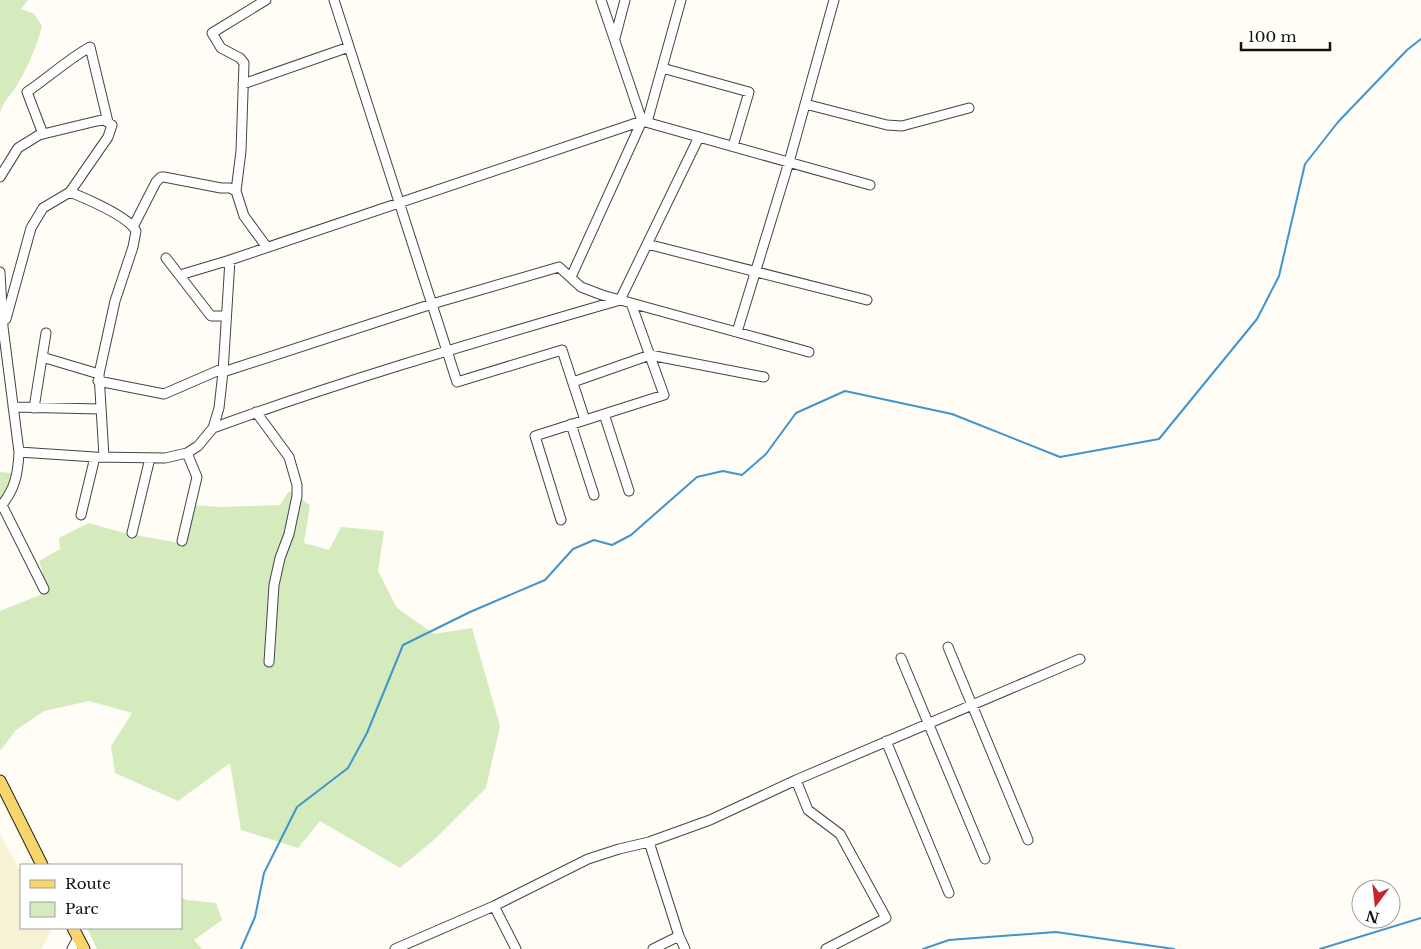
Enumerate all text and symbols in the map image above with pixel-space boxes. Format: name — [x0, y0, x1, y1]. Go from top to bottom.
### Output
scale bar — [1241, 20, 1330, 52]
text: 100 m — [1248, 27, 1297, 46]
legend — [20, 864, 182, 929]
text: Route — [65, 874, 111, 893]
north arrow — [1351, 879, 1401, 929]
text: Parc — [65, 899, 98, 918]
text: N — [1364, 906, 1381, 927]

